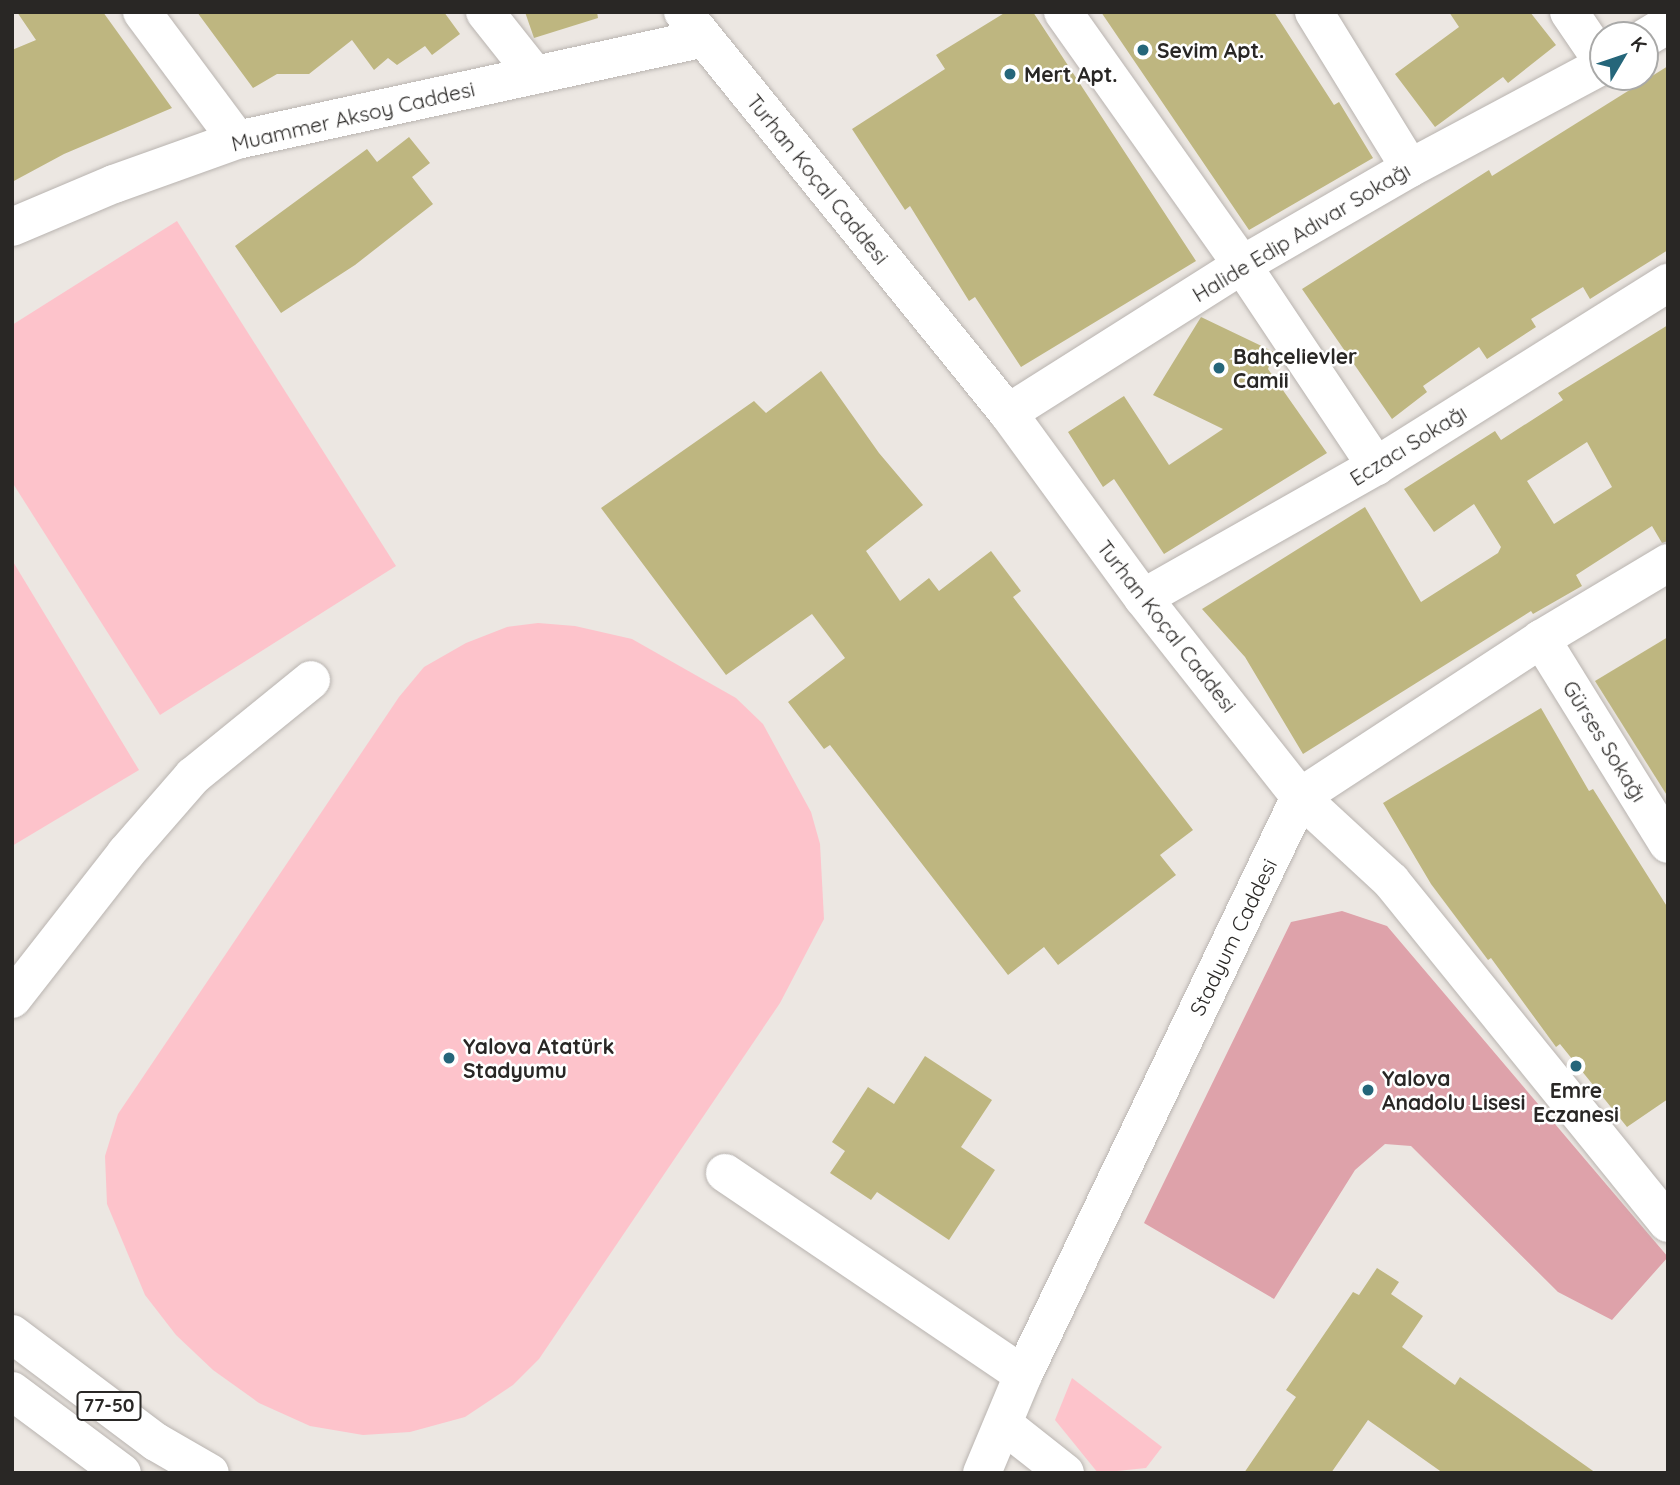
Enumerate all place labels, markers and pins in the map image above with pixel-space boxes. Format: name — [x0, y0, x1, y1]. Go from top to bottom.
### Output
place label: Sevim Apt. — [1157, 37, 1264, 63]
marker: Sevim Apt. — [1135, 42, 1151, 58]
place label: Mert Apt. — [1024, 61, 1118, 87]
marker: Mert Apt. — [1002, 66, 1018, 82]
place label: Bahçelievler Camii — [1233, 343, 1357, 393]
marker: Bahçelievler Camii — [1211, 360, 1227, 376]
place label: Yalova Atatürk Stadyumu — [463, 1033, 614, 1083]
marker: Yalova Atatürk Stadyumu — [441, 1050, 457, 1066]
marker: Emre Eczanesi — [1568, 1058, 1584, 1074]
place label: Yalova Anadolu Lisesi — [1382, 1065, 1526, 1115]
place label: Emre Eczanesi — [1533, 1077, 1619, 1127]
marker: Yalova Anadolu Lisesi — [1360, 1082, 1376, 1098]

